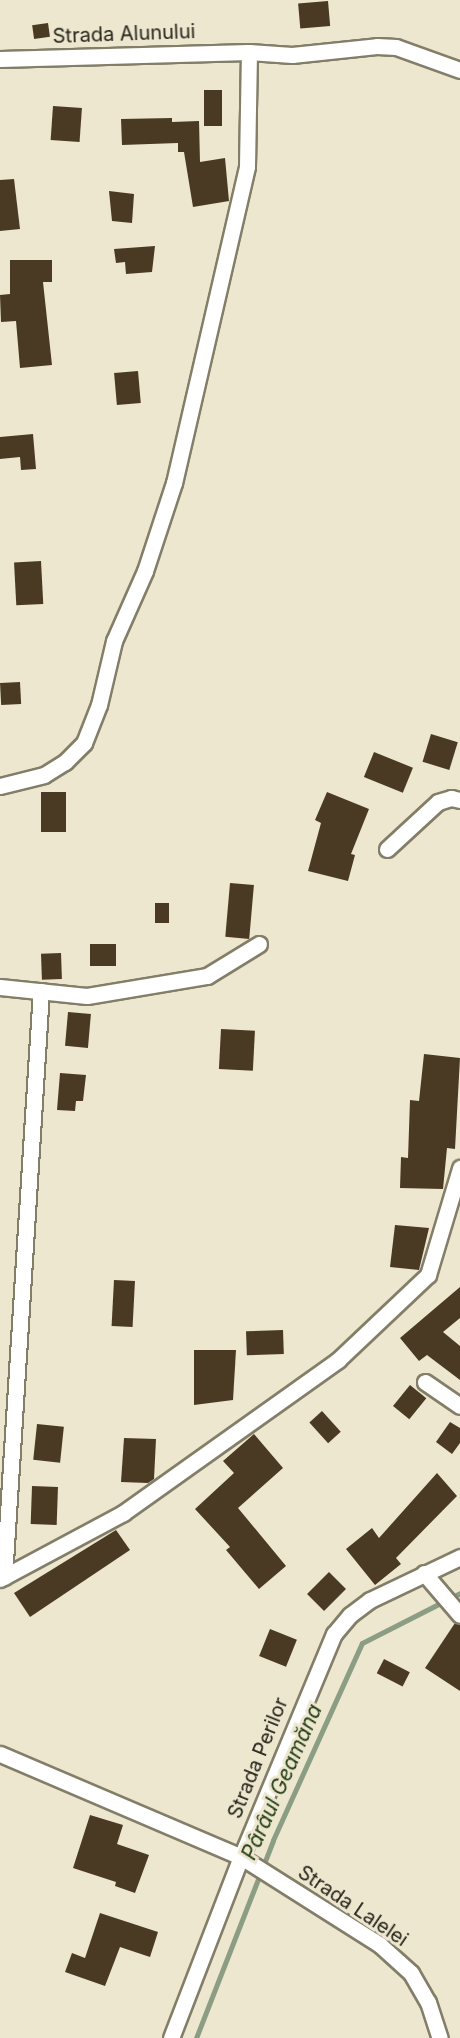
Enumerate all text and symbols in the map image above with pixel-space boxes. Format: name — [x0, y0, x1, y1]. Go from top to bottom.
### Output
street label: Strada Alunului — [52, 20, 196, 48]
street label: Strada Perilor — [223, 1694, 293, 1822]
water label: Pârâul Geamăna — [236, 1700, 328, 1864]
street label: Strada Lalelei — [293, 1860, 413, 1952]

